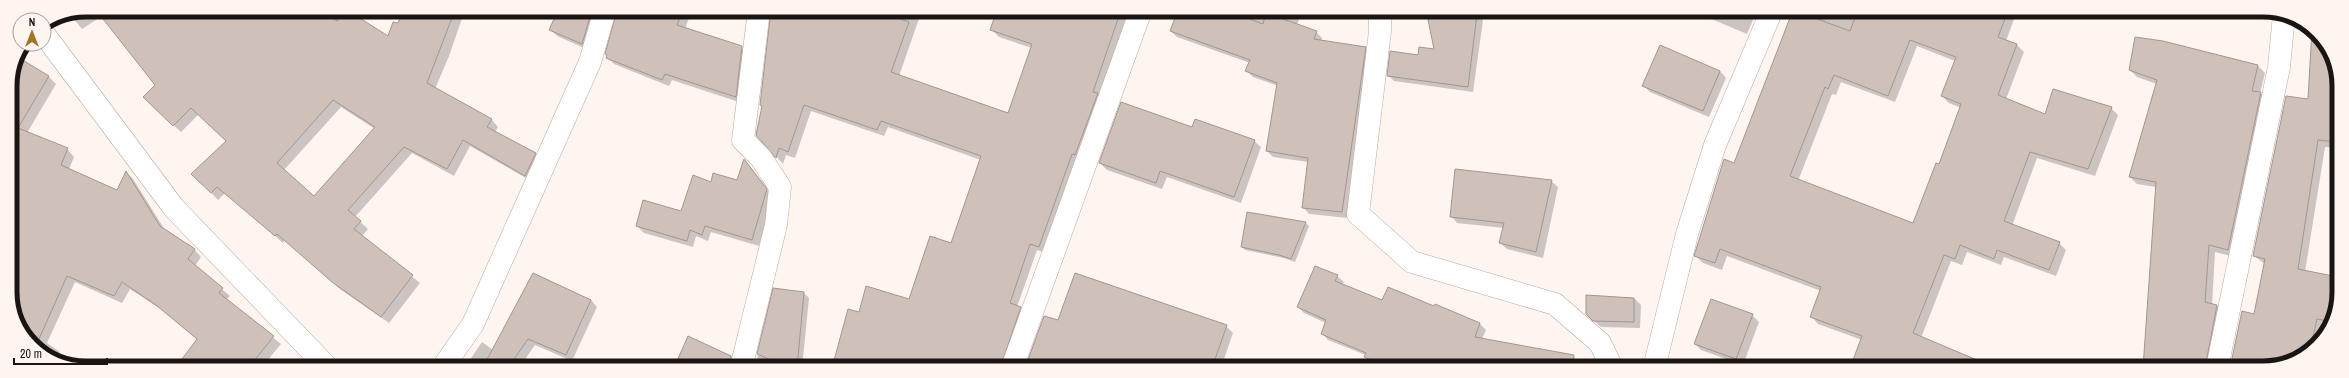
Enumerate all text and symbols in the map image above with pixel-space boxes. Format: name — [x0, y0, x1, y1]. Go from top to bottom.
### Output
north arrow — [12, 12, 52, 52]
text: N — [29, 15, 35, 29]
scale bar — [14, 340, 107, 366]
text: 20 m — [20, 346, 42, 362]

